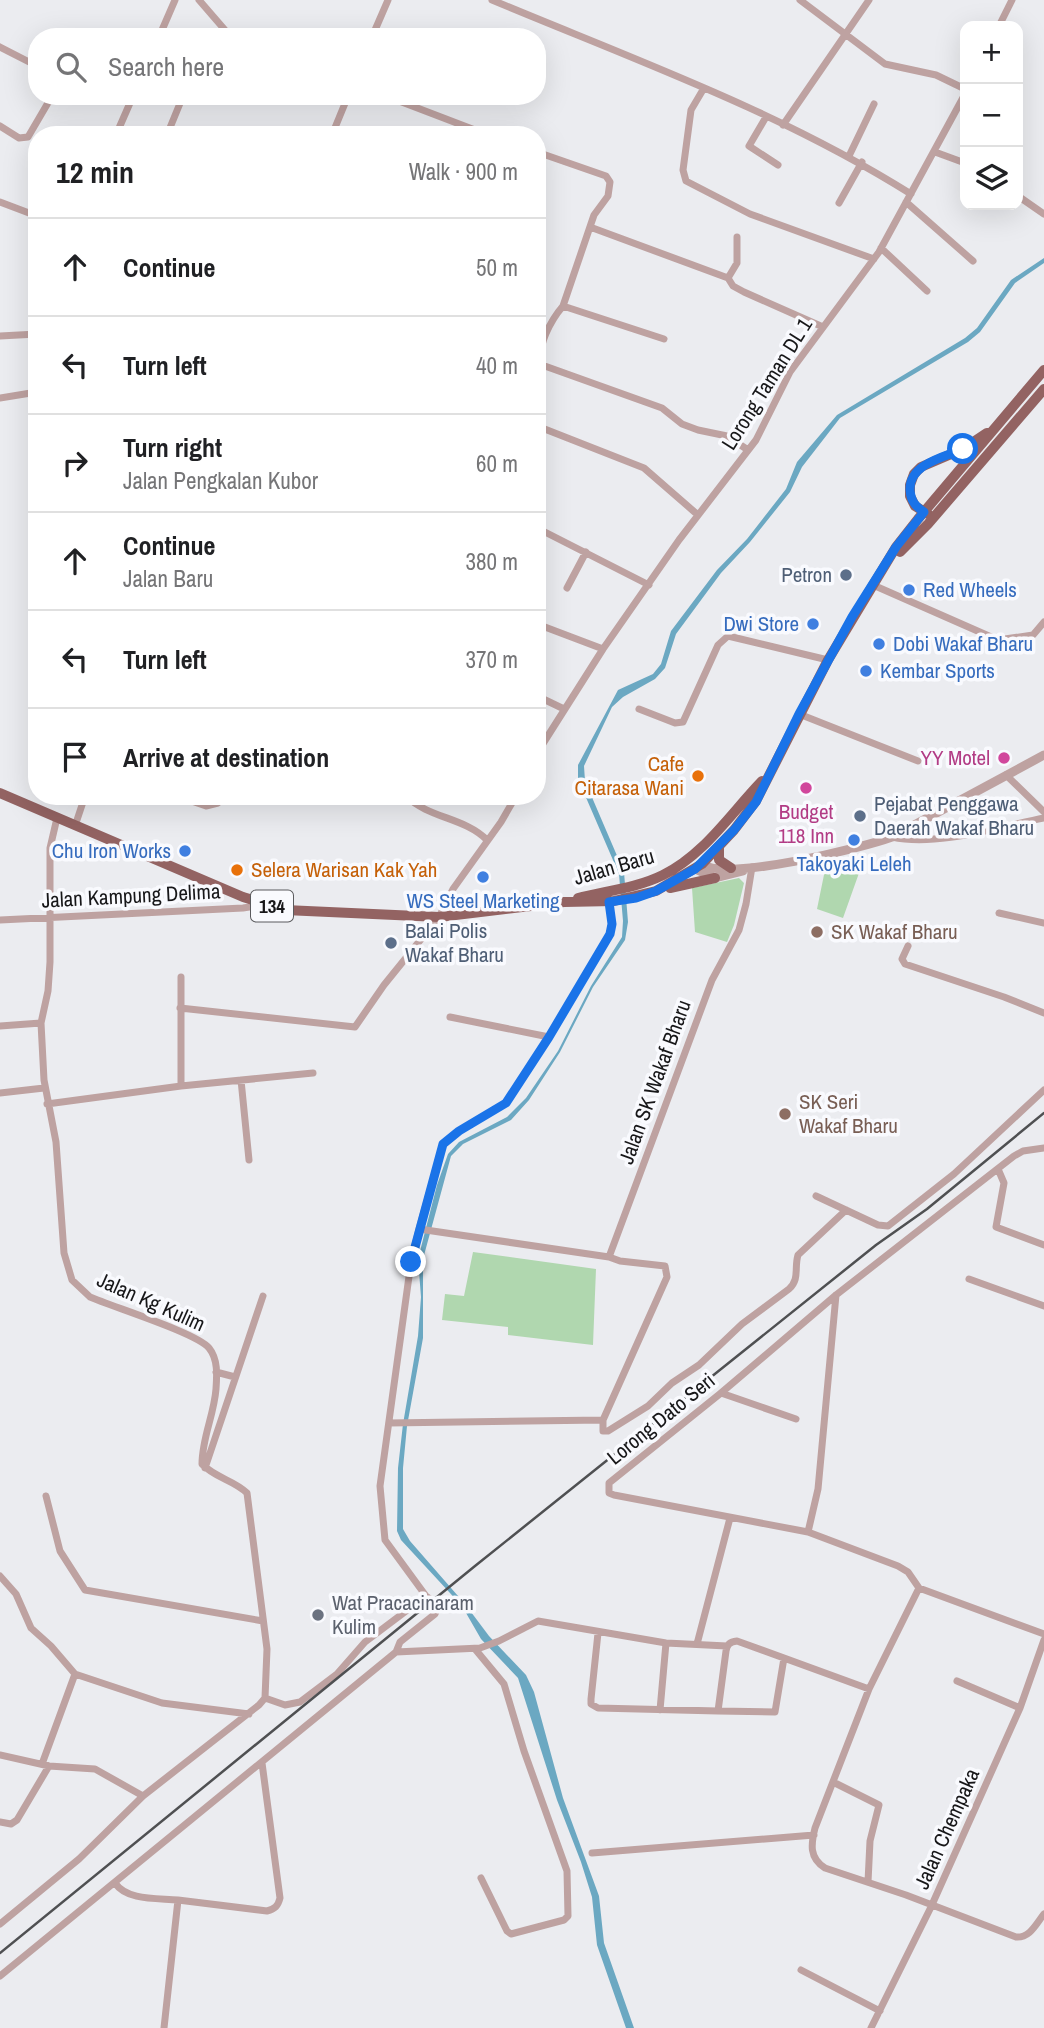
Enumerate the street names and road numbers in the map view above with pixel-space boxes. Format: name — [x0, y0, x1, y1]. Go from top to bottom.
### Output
street label: Lorong Taman DL 1 — [714, 312, 819, 455]
street label: Jalan Baru — [570, 841, 657, 892]
street label: Jalan Kampung Delima — [41, 876, 222, 915]
road number: 134 — [251, 890, 293, 922]
street label: Jalan SK Wakaf Bharu — [611, 996, 698, 1168]
street label: Jalan Kg Kulim — [93, 1265, 210, 1338]
street label: Lorong Dato Seri — [601, 1366, 721, 1471]
street label: Jalan Chempaka — [907, 1763, 986, 1894]

